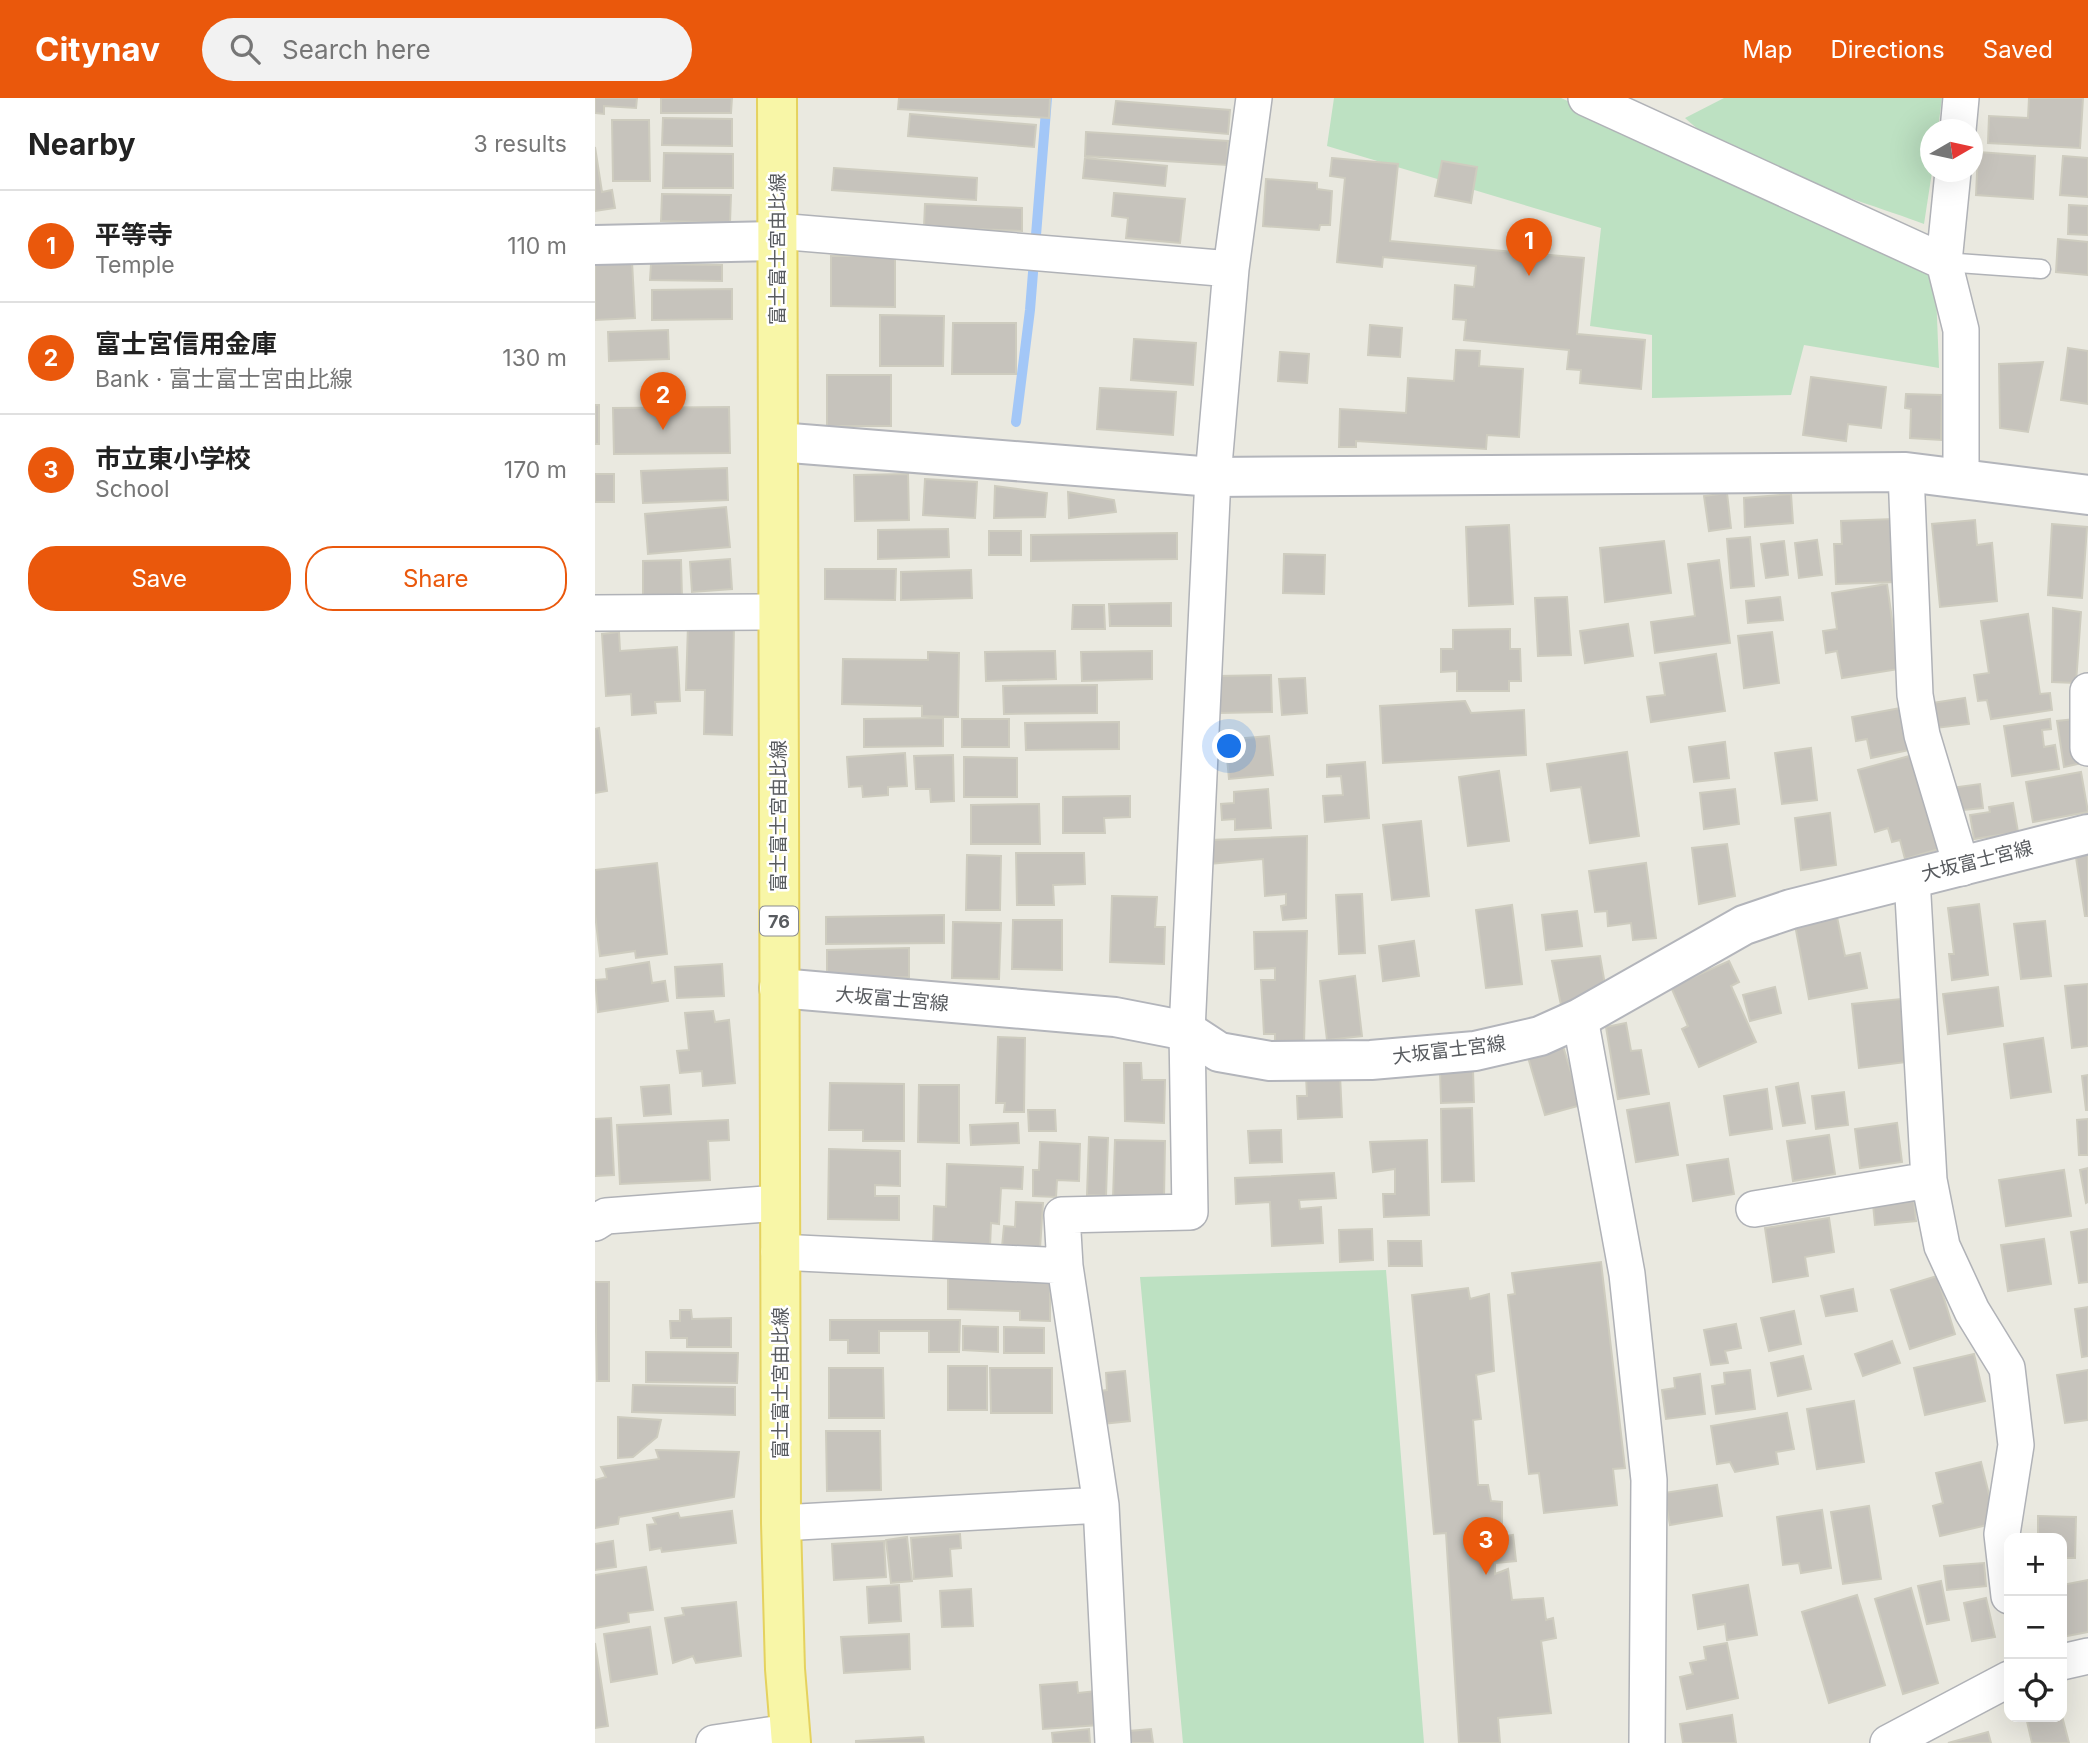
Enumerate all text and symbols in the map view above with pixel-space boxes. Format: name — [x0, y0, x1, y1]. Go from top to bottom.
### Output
search box — [202, 18, 692, 81]
text: Citynav — [35, 29, 160, 69]
icon: search — [226, 30, 264, 68]
text: Search here — [282, 34, 431, 65]
text: Map — [1743, 35, 1792, 64]
text: Directions — [1830, 35, 1945, 64]
text: Saved — [1983, 35, 2053, 64]
north arrow — [1920, 119, 1983, 182]
text: Nearby — [28, 126, 136, 162]
text: 3 results — [474, 130, 567, 158]
street label: 富士富士宮由比線 — [766, 173, 789, 325]
pin: 1 — [1506, 218, 1552, 276]
text: 平等寺 — [95, 219, 173, 250]
text: 1 — [46, 232, 56, 260]
text: 110 m — [507, 232, 567, 260]
text: Temple — [95, 251, 175, 279]
text: 富士宮信用金庫 — [95, 328, 277, 359]
text: 2 — [44, 344, 58, 372]
text: 130 m — [502, 344, 567, 372]
text: Bank · 富士富士宮由比線 — [95, 365, 353, 393]
pin: 2 — [640, 372, 686, 430]
text: 市立東小学校 — [95, 443, 251, 474]
text: 3 — [44, 456, 58, 484]
text: 170 m — [504, 456, 567, 484]
text: School — [95, 475, 170, 503]
button: Save — [28, 546, 291, 611]
button: Share — [305, 546, 567, 611]
your location — [1212, 729, 1246, 763]
street label: 富士富士宮由比線 — [767, 740, 790, 892]
street label: 大坂富士宮線 — [1919, 836, 2035, 886]
road number: 76 — [760, 906, 798, 936]
street label: 大坂富士宮線 — [834, 983, 950, 1015]
street label: 大坂富士宮線 — [1391, 1032, 1507, 1068]
street label: 富士富士宮由比線 — [769, 1307, 792, 1459]
pin: 3 — [1463, 1517, 1509, 1575]
map controls — [2004, 1533, 2067, 1722]
button: + — [2004, 1533, 2067, 1596]
button: − — [2004, 1596, 2067, 1659]
button: locate — [2004, 1659, 2067, 1722]

